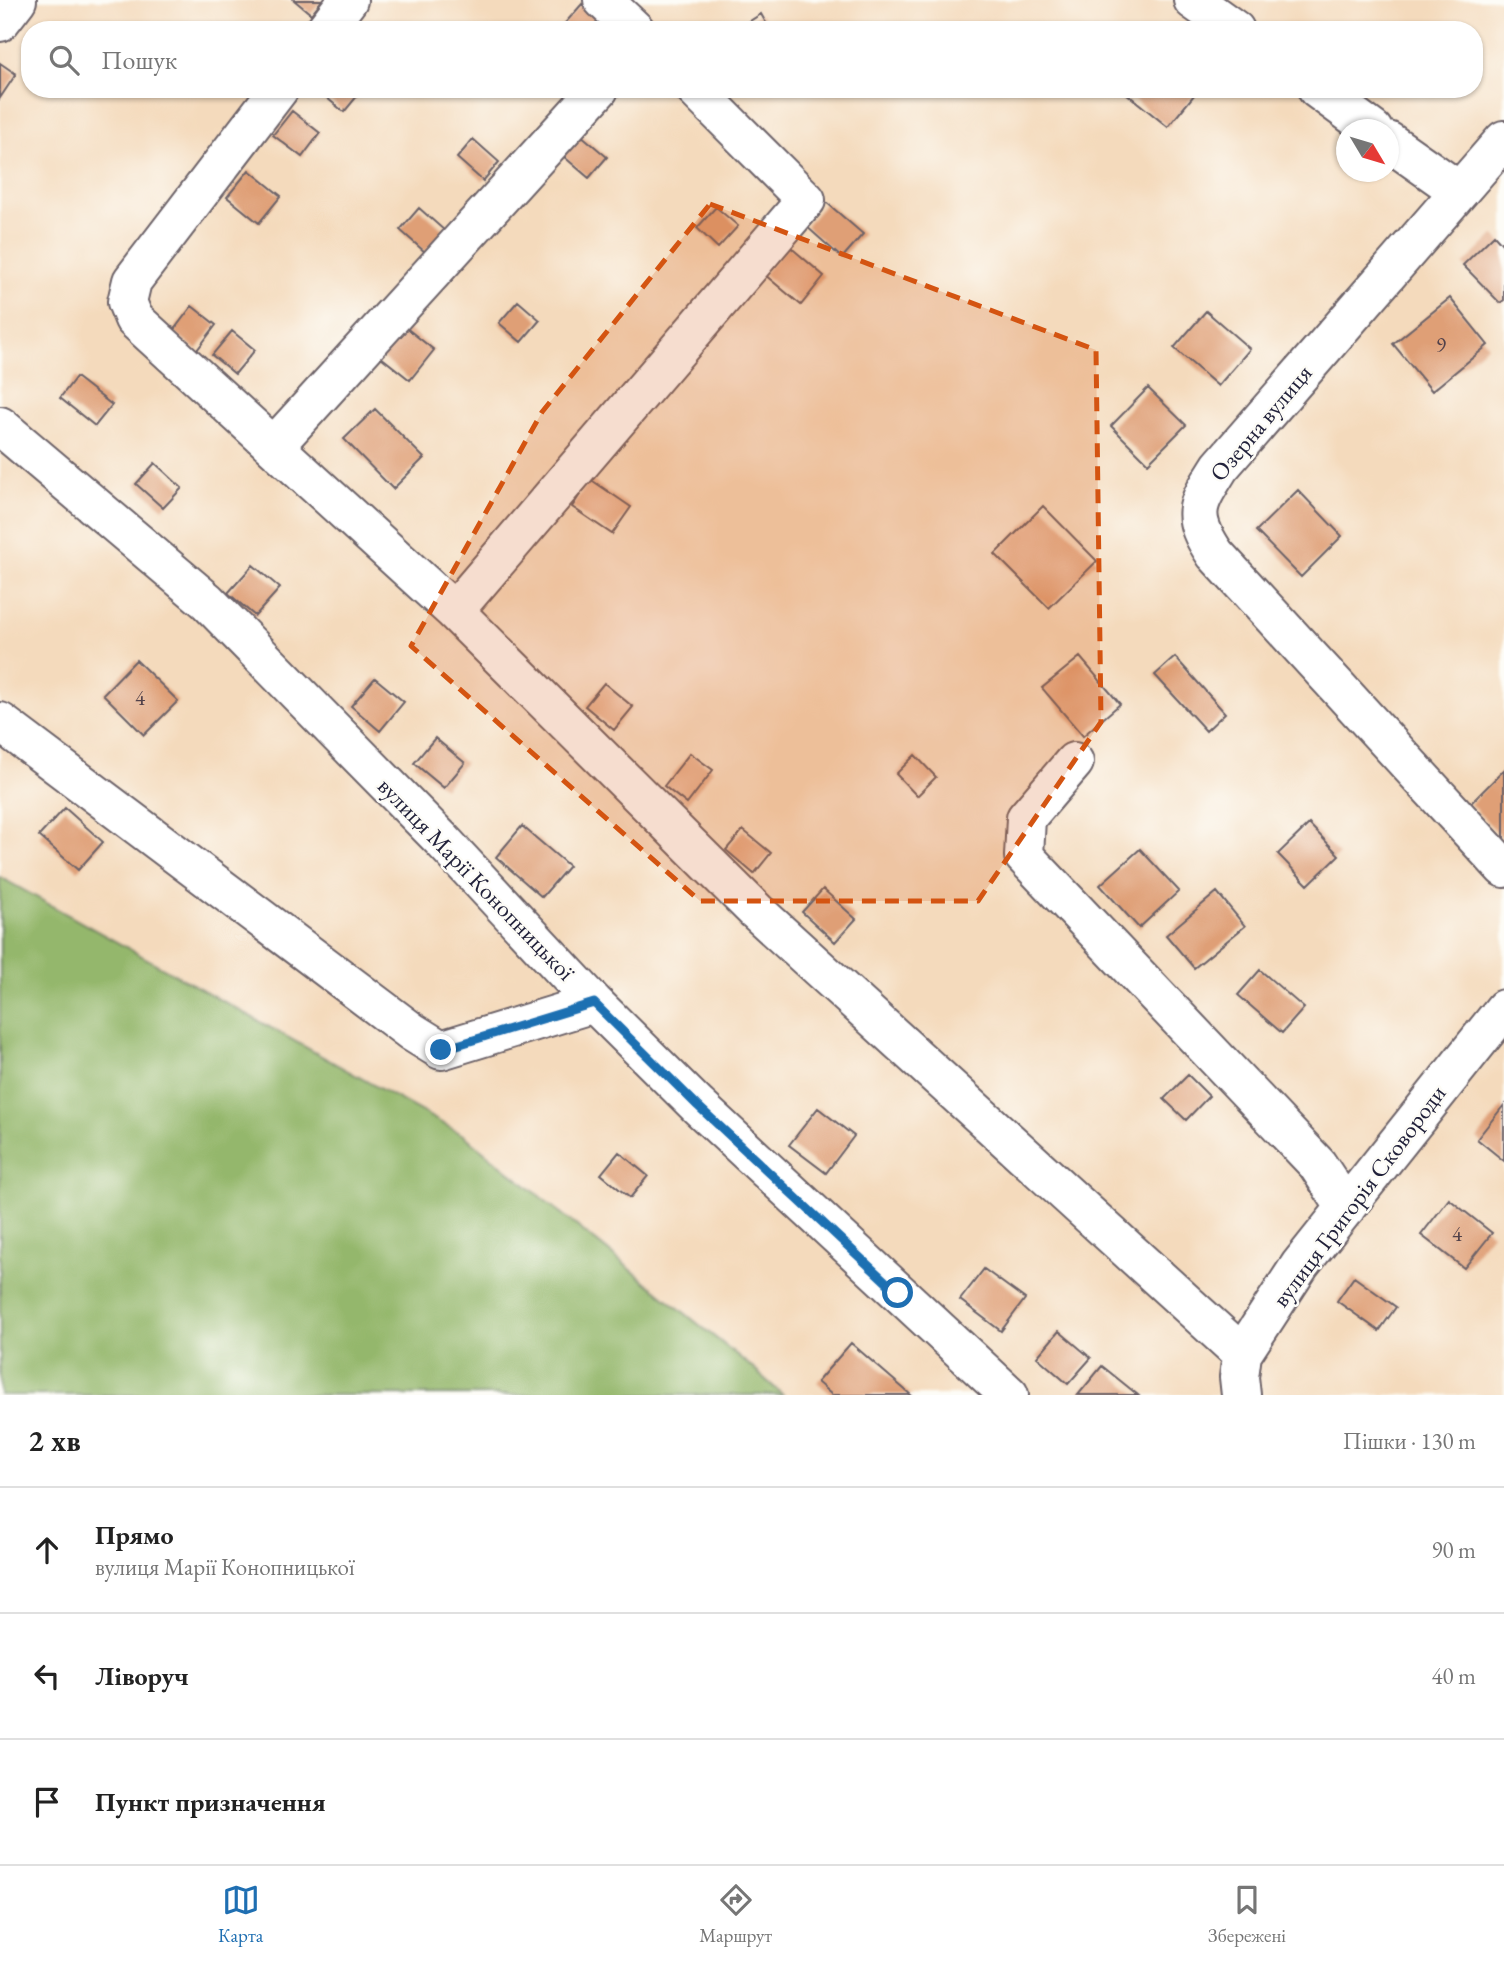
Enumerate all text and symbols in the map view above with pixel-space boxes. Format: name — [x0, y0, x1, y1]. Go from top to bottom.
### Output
search box — [21, 21, 1483, 98]
icon: search — [45, 41, 83, 79]
text: Пошук — [101, 43, 177, 77]
north arrow — [1336, 119, 1399, 182]
house number: 9 — [1436, 331, 1446, 358]
street label: Озерна вулиця — [1203, 358, 1319, 487]
house number: 4 — [135, 684, 146, 711]
street label: вулиця Марії Конопницької — [371, 770, 582, 988]
route end — [425, 1034, 456, 1065]
street label: вулиця Григорія Сковороди — [1265, 1078, 1453, 1313]
house number: 4 — [1452, 1220, 1463, 1247]
route start — [882, 1277, 913, 1308]
text: 2 хв — [28, 1421, 81, 1460]
text: Пішки · 130 m — [1343, 1426, 1476, 1456]
text: Прямо — [95, 1518, 174, 1552]
icon: ahead — [28, 1531, 66, 1569]
text: 90 m — [1431, 1535, 1476, 1565]
text: вулиця Марії Конопницької — [95, 1552, 355, 1582]
icon: left — [28, 1657, 66, 1695]
text: Ліворуч — [95, 1659, 189, 1693]
text: 40 m — [1431, 1661, 1476, 1691]
icon: arrive — [28, 1783, 66, 1821]
text: Пункт призначення — [95, 1785, 326, 1819]
tab: Карта — [218, 1881, 263, 1948]
tab: Маршрут — [699, 1881, 772, 1948]
tab: Збережені — [1208, 1881, 1286, 1948]

